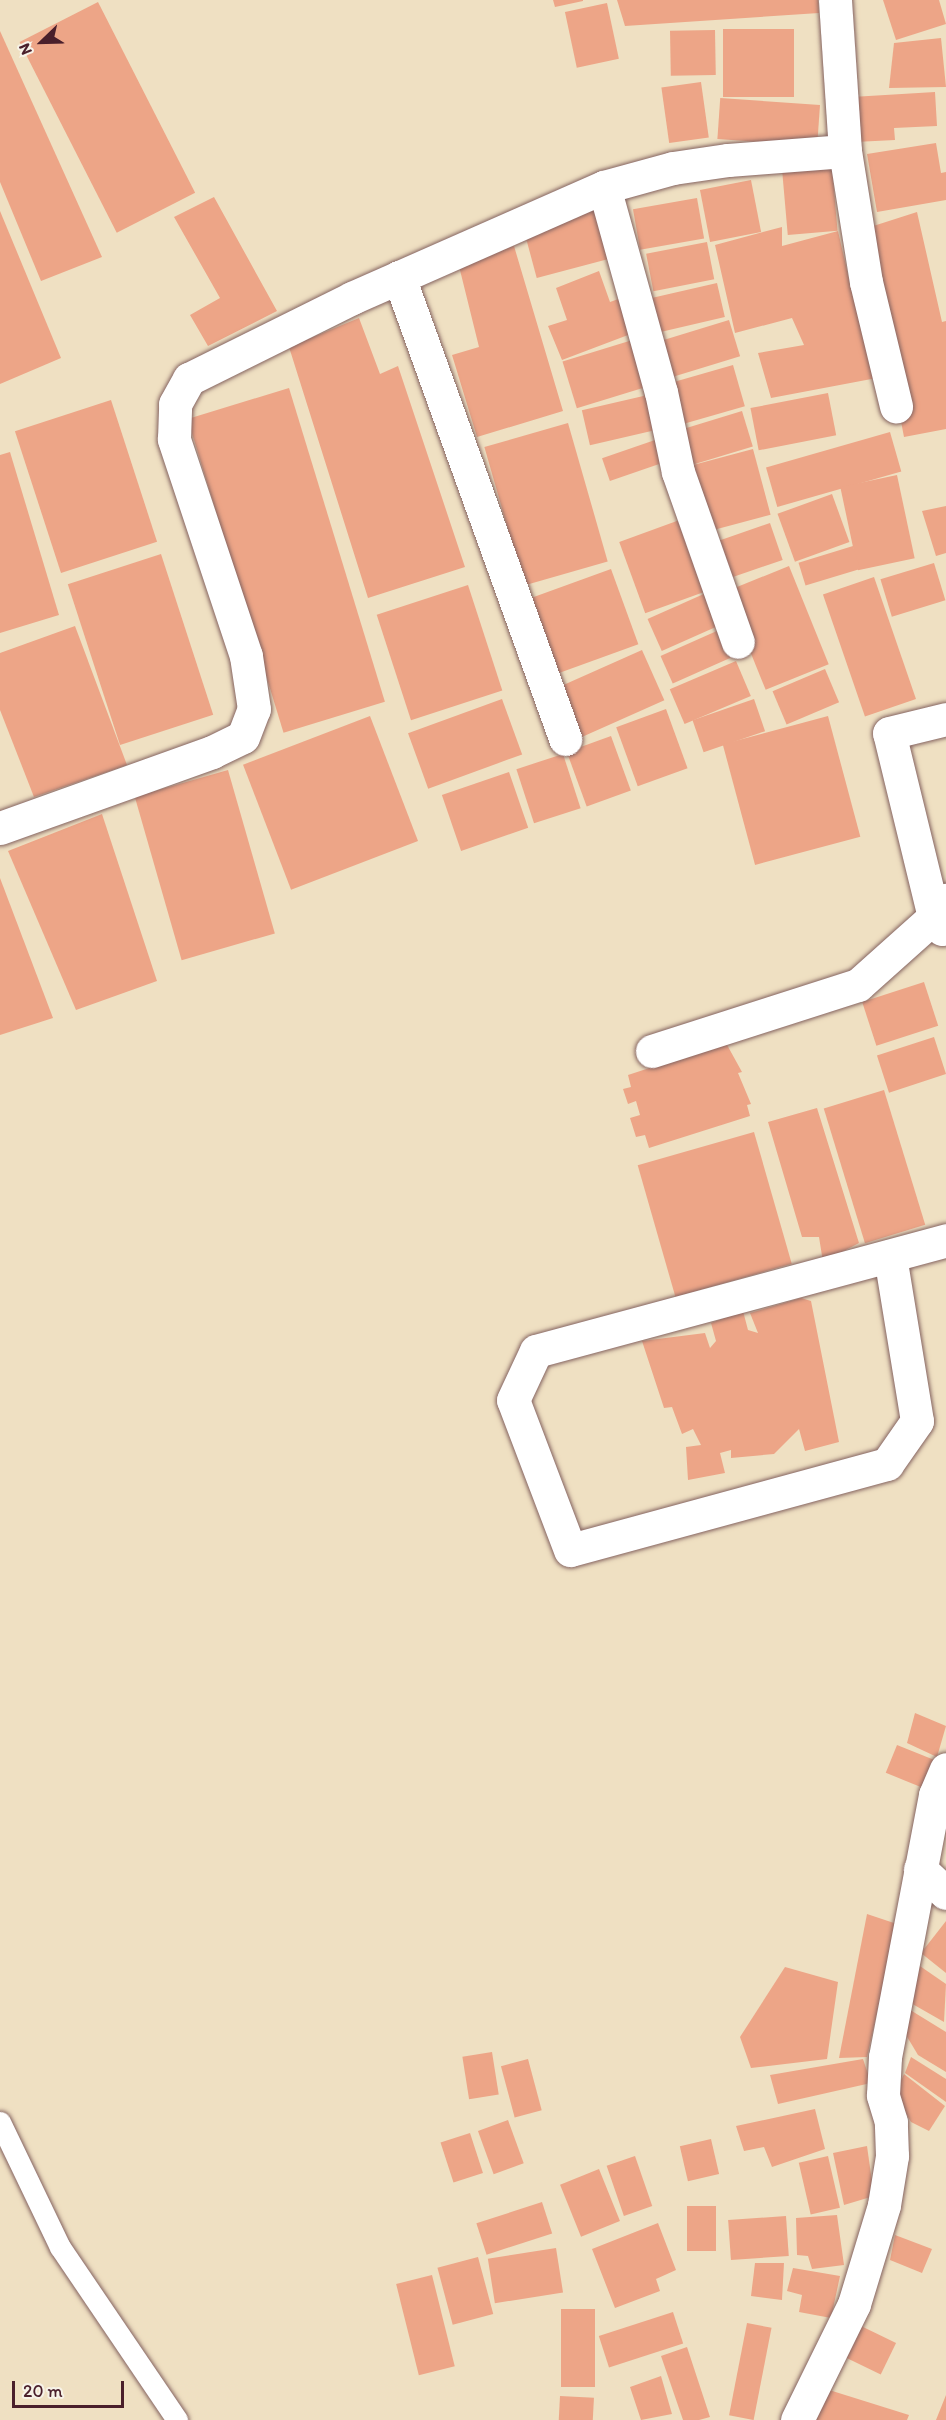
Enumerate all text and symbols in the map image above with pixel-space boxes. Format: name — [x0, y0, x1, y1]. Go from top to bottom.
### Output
north arrow — [12, 12, 72, 72]
text: N — [14, 41, 36, 58]
scale bar — [15, 2369, 128, 2407]
text: 20 m — [23, 2380, 63, 2402]

